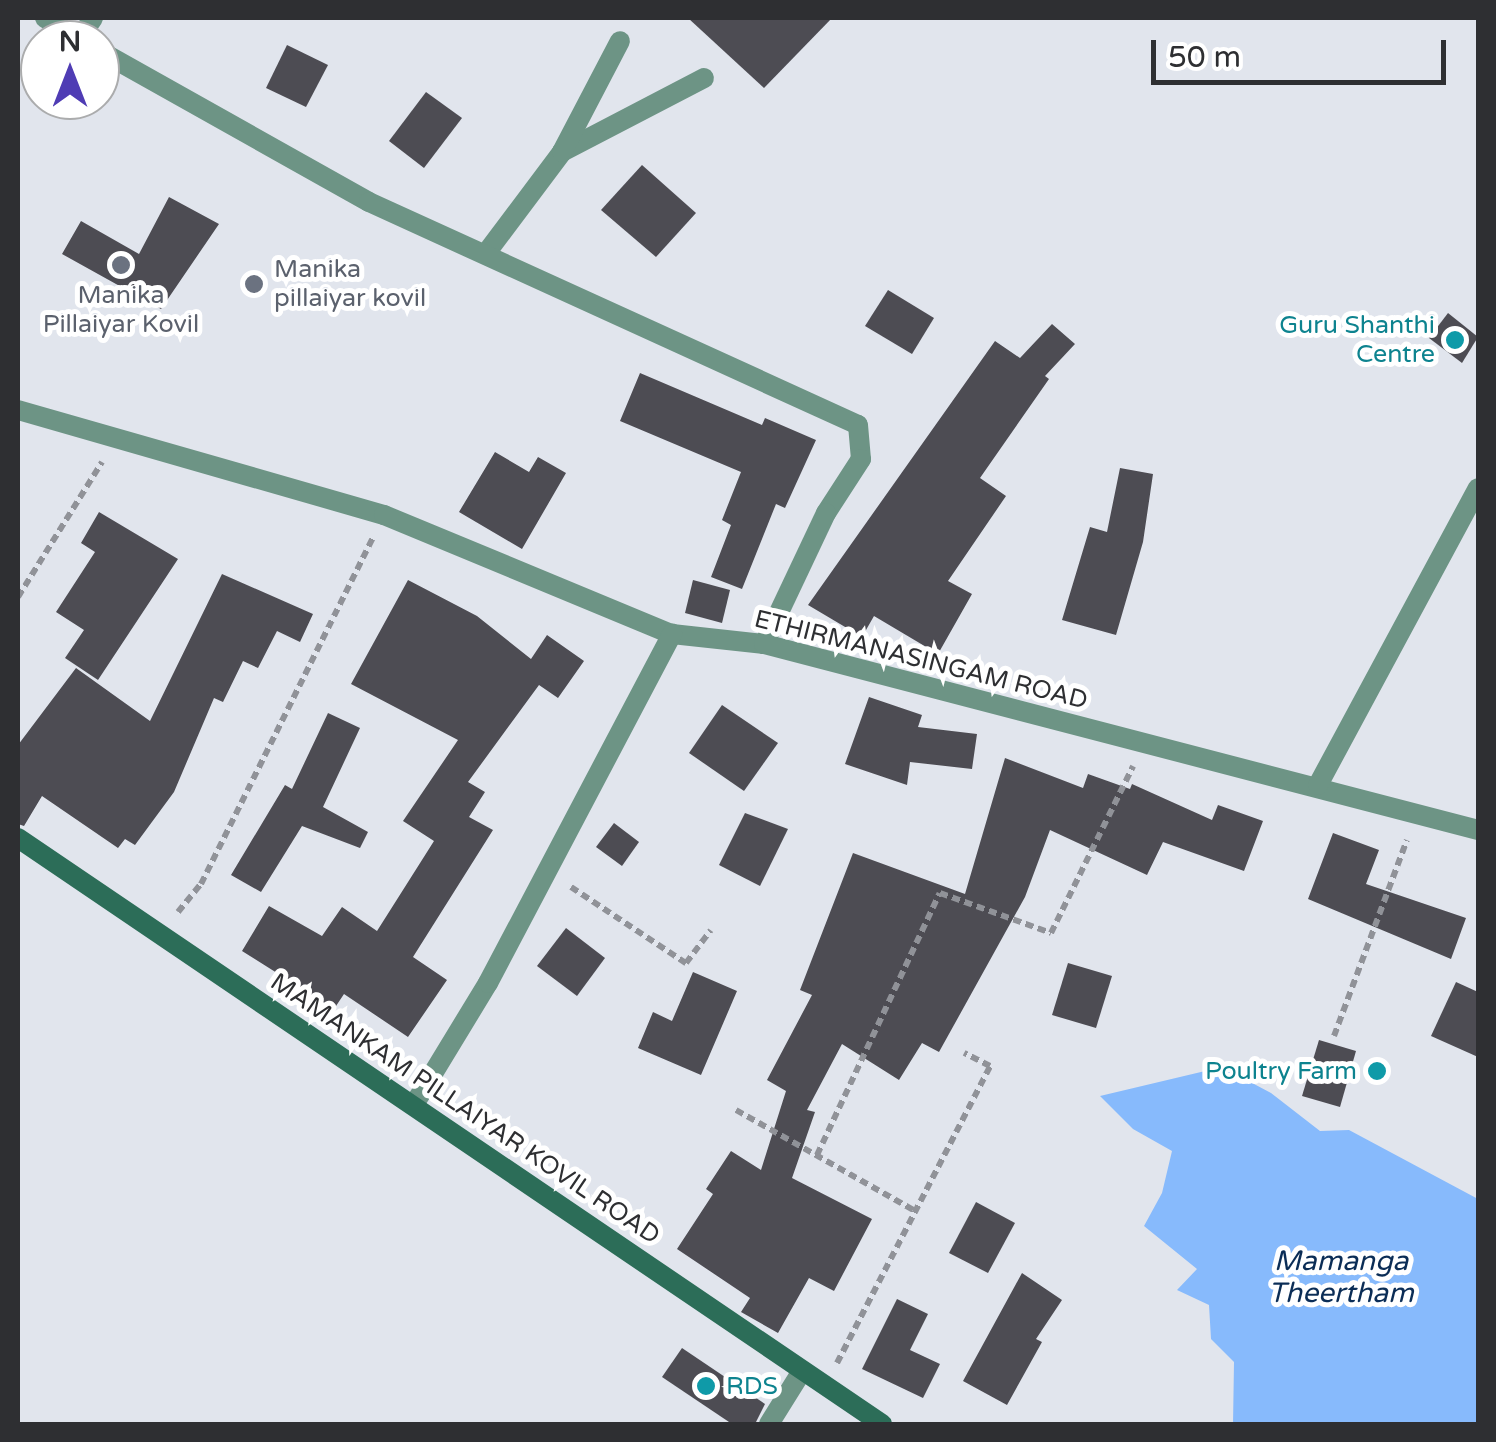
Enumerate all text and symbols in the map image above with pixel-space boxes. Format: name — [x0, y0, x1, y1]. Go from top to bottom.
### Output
north arrow — [20, 20, 120, 120]
scale bar — [1156, 20, 1451, 82]
text: N — [59, 25, 81, 59]
text: 50 m — [1168, 39, 1241, 76]
marker: Manika Pillaiyar Kovil — [110, 254, 132, 276]
place label: Manika pillaiyar kovil — [274, 255, 426, 314]
marker: Manika pillaiyar kovil — [243, 273, 265, 295]
place label: Manika Pillaiyar Kovil — [43, 281, 199, 340]
place label: Guru Shanthi Centre — [1279, 311, 1435, 370]
marker: Guru Shanthi Centre — [1444, 329, 1466, 351]
street label: ETHIRMANASINGAM ROAD — [751, 604, 1091, 716]
street label: MAMANKAM PILLAIYAR KOVIL ROAD — [265, 967, 665, 1251]
place label: Poultry Farm — [1205, 1056, 1357, 1086]
marker: Poultry Farm — [1366, 1060, 1388, 1082]
water label: Mamanga Theertham — [1268, 1244, 1414, 1310]
place label: RDS — [726, 1371, 778, 1401]
marker: RDS — [695, 1375, 717, 1397]

